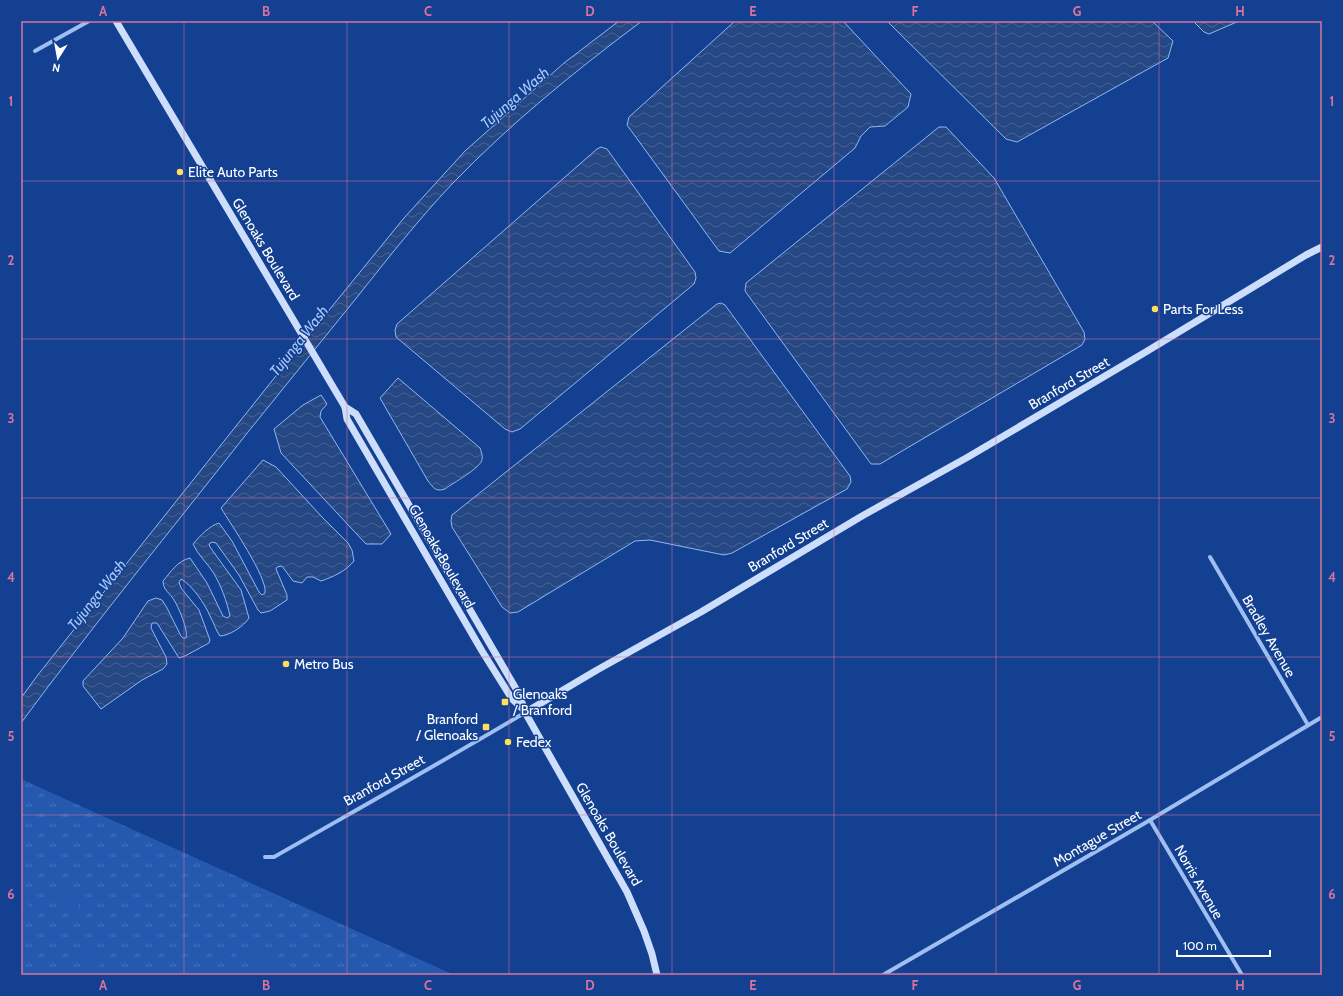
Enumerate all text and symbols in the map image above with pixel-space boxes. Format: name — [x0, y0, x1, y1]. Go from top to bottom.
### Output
text: A — [99, 3, 108, 19]
text: B — [262, 3, 270, 19]
text: C — [424, 3, 432, 19]
text: D — [585, 3, 595, 19]
text: E — [749, 3, 757, 19]
text: F — [912, 3, 919, 19]
text: G — [1073, 3, 1082, 19]
text: H — [1235, 3, 1245, 19]
north arrow — [38, 38, 78, 78]
text: N — [51, 60, 61, 75]
water label: Tujunga Wash — [477, 63, 553, 133]
text: 1 — [9, 93, 13, 109]
text: 1 — [1330, 93, 1334, 109]
place label: Elite Auto Parts — [188, 163, 278, 181]
marker: Elite Auto Parts — [175, 167, 185, 177]
street label: Glenoaks Boulevard — [228, 194, 304, 304]
text: 2 — [8, 252, 15, 268]
text: 2 — [1329, 252, 1336, 268]
place label: Parts For Less — [1163, 300, 1243, 318]
water label: Tujunga Wash — [266, 302, 332, 380]
marker: Parts For Less — [1150, 304, 1160, 314]
street label: Branford Street — [1025, 352, 1113, 413]
text: 3 — [7, 410, 15, 426]
text: 3 — [1328, 410, 1336, 426]
street label: Glenoaks Boulevard — [405, 501, 479, 611]
street label: Branford Street — [745, 514, 832, 576]
water label: Tujunga Wash — [64, 556, 130, 634]
text: 4 — [7, 569, 15, 585]
text: 4 — [1328, 569, 1336, 585]
street label: Bradley Avenue — [1238, 592, 1300, 680]
place label: Metro Bus — [294, 655, 354, 673]
marker: Metro Bus — [281, 659, 291, 669]
place label: Glenoaks / Branford — [512, 685, 572, 719]
marker: Glenoaks / Branford — [500, 697, 510, 707]
place label: Branford / Glenoaks — [415, 710, 478, 744]
marker: Branford / Glenoaks — [481, 722, 491, 732]
text: 5 — [8, 728, 15, 744]
text: 5 — [1329, 728, 1336, 744]
place label: Fedex — [516, 733, 552, 751]
marker: Fedex — [503, 737, 513, 747]
street label: Branford Street — [340, 750, 428, 810]
street label: Glenoaks Boulevard — [572, 779, 646, 889]
street label: Montague Street — [1050, 805, 1144, 870]
street label: Norris Avenue — [1171, 842, 1227, 922]
text: 6 — [7, 886, 15, 902]
text: 6 — [1328, 886, 1336, 902]
scale bar — [1177, 932, 1270, 958]
text: 100 m — [1183, 938, 1217, 953]
text: A — [99, 977, 108, 993]
text: B — [262, 977, 270, 993]
text: C — [424, 977, 432, 993]
text: D — [585, 977, 595, 993]
text: E — [749, 977, 757, 993]
text: F — [912, 977, 919, 993]
text: G — [1073, 977, 1082, 993]
text: H — [1235, 977, 1245, 993]

